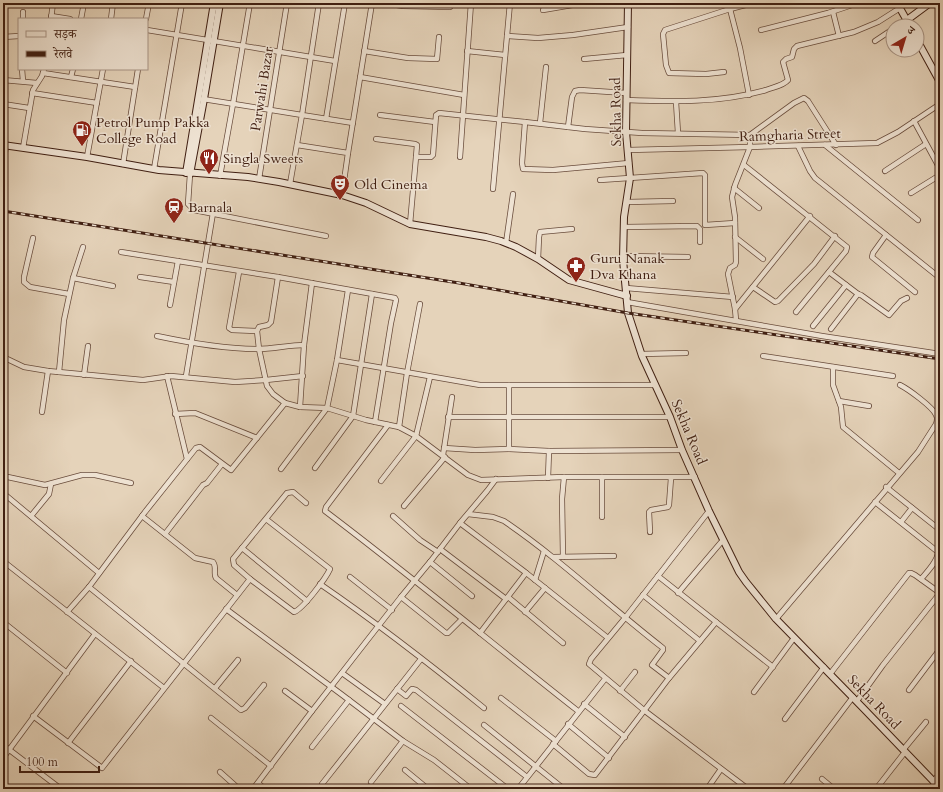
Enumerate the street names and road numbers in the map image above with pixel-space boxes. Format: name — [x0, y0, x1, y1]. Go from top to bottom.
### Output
street label: Parwahi Bazar — [246, 45, 278, 133]
street label: Sekha Road — [606, 77, 626, 147]
street label: Ramgharia Street — [739, 124, 842, 146]
street label: Sekha Road — [667, 396, 711, 468]
street label: Sekha Road — [843, 671, 905, 734]

